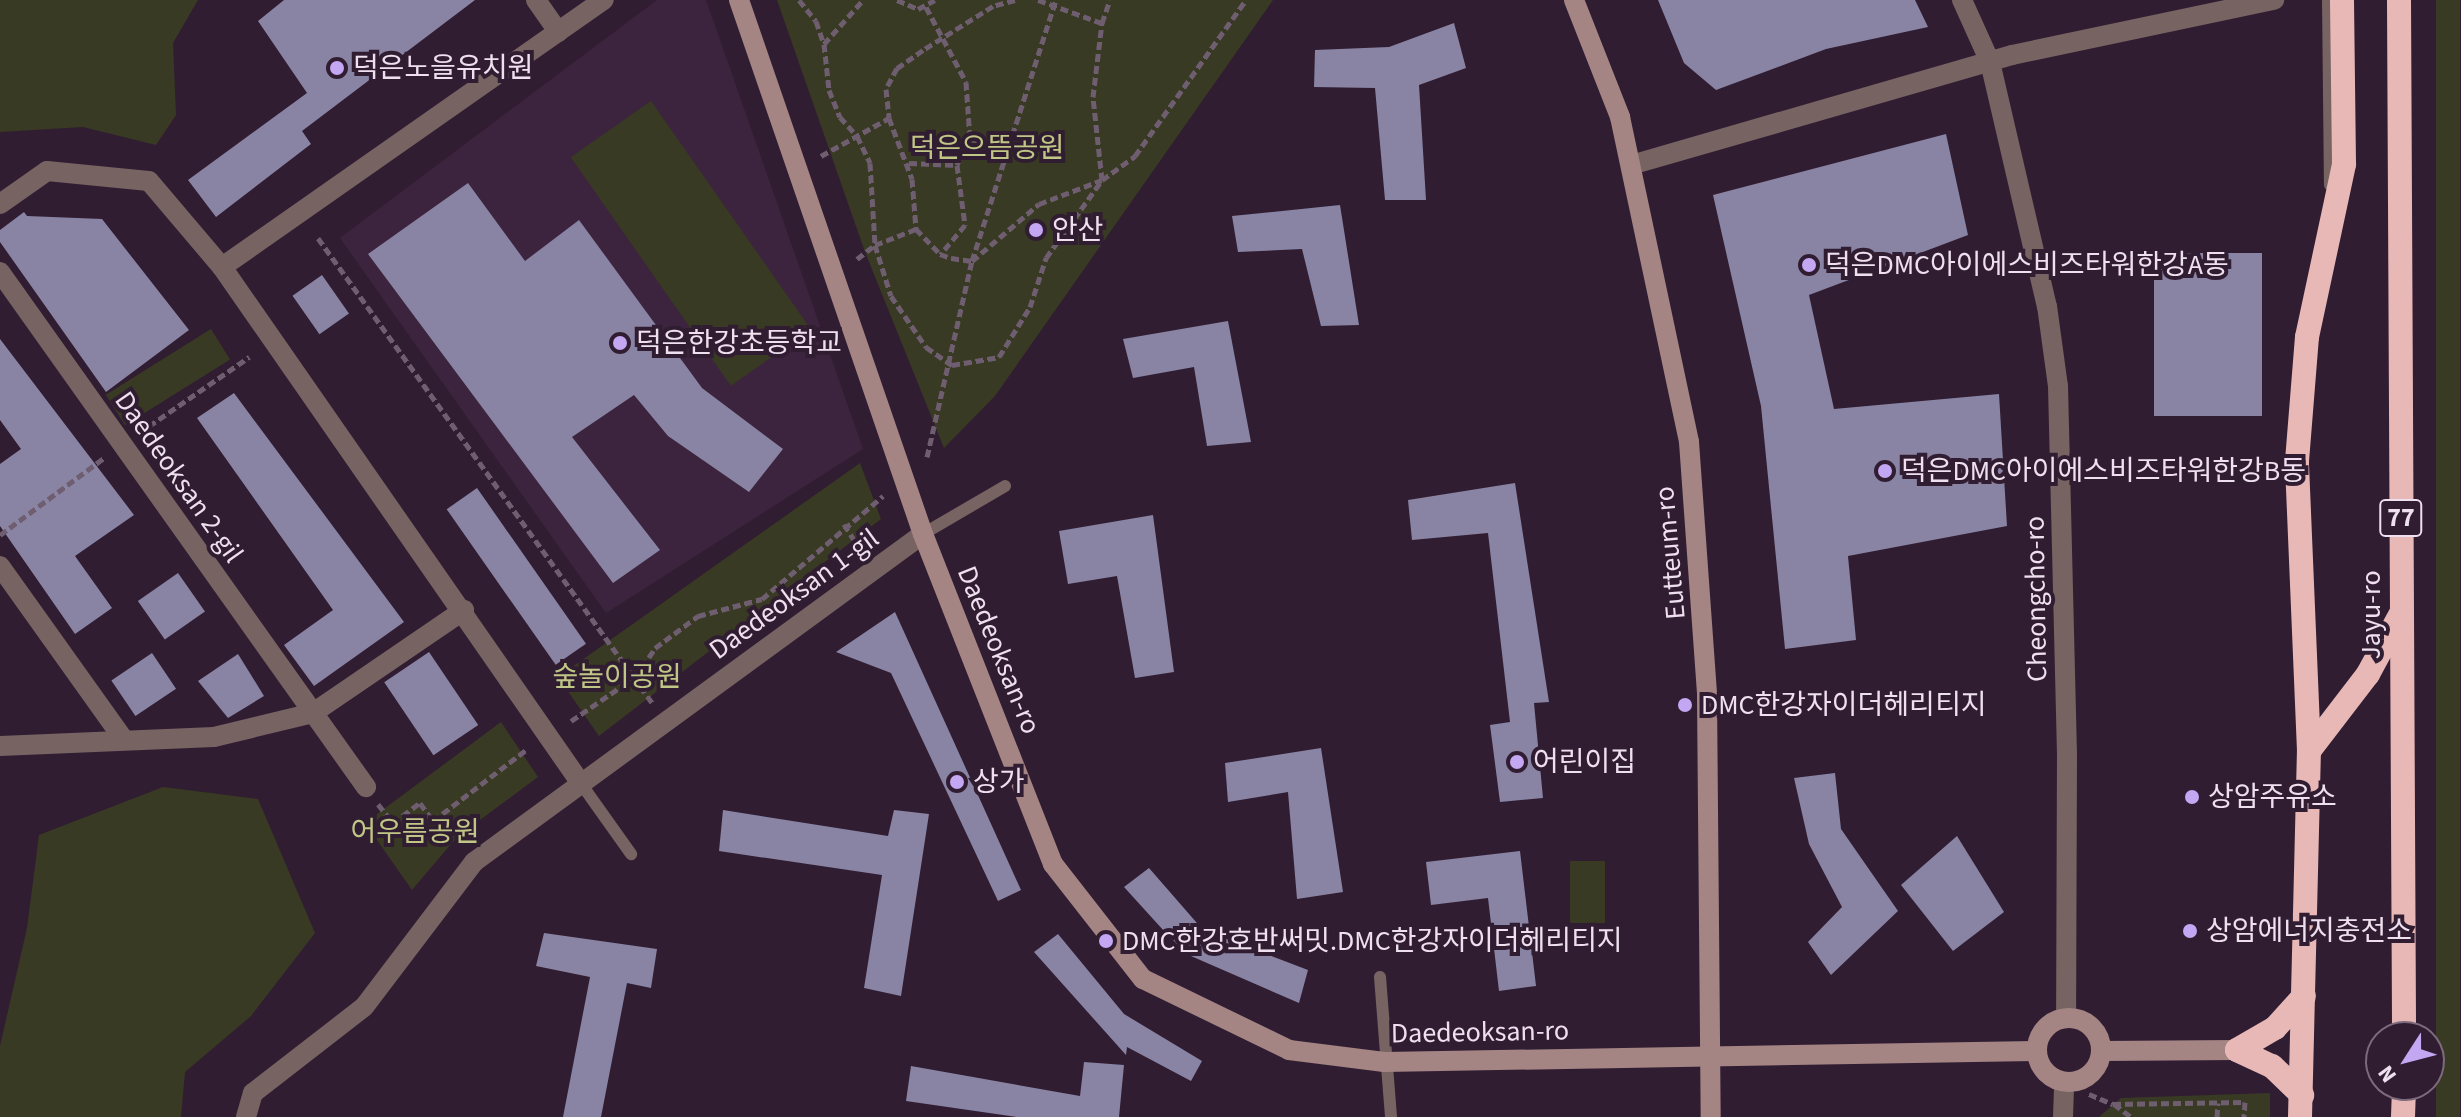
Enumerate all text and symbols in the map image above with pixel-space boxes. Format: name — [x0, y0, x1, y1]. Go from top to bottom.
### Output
place label: 덕은노을유치원 — [353, 51, 533, 85]
marker: 덕은노을유치원 — [328, 59, 346, 77]
park label: 덕은으뜸공원 — [910, 131, 1064, 165]
place label: 안산 — [1052, 213, 1104, 247]
marker: 안산 — [1027, 221, 1045, 239]
place label: 덕은DMC아이에스비즈타워한강A동 — [1825, 248, 2229, 282]
marker: 덕은DMC아이에스비즈타워한강A동 — [1800, 256, 1818, 274]
place label: 덕은한강초등학교 — [636, 326, 842, 360]
marker: 덕은한강초등학교 — [611, 334, 629, 352]
street label: Daedeoksan 2-gil — [108, 385, 250, 569]
place label: 덕은DMC아이에스비즈타워한강B동 — [1901, 454, 2306, 488]
marker: 덕은DMC아이에스비즈타워한강B동 — [1876, 462, 1894, 480]
street label: Eutteum-ro — [1647, 485, 1693, 621]
road number: 77 — [2379, 496, 2423, 540]
street label: Cheongcho-ro — [2018, 516, 2054, 682]
street label: Daedeoksan 1-gil — [703, 521, 885, 667]
street label: Daedeoksan-ro — [950, 561, 1048, 739]
street label: Jayu-ro — [2354, 570, 2388, 660]
park label: 숲놀이공원 — [553, 660, 681, 694]
place label: DMC한강자이더헤리티지 — [1701, 688, 1986, 722]
marker: DMC한강자이더헤리티지 — [1676, 696, 1694, 714]
place label: 어린이집 — [1533, 745, 1636, 779]
marker: 어린이집 — [1508, 753, 1526, 771]
place label: 상가 — [973, 765, 1025, 799]
marker: 상가 — [948, 773, 966, 791]
place label: 상암주유소 — [2208, 780, 2337, 814]
marker: 상암주유소 — [2183, 788, 2201, 806]
park label: 어우름공원 — [351, 815, 479, 849]
place label: 상암에너지충전소 — [2206, 914, 2412, 948]
marker: 상암에너지충전소 — [2181, 922, 2199, 940]
place label: DMC한강호반써밋.DMC한강자이더헤리티지 — [1122, 924, 1622, 958]
marker: DMC한강호반써밋.DMC한강자이더헤리티지 — [1097, 932, 1115, 950]
street label: Daedeoksan-ro — [1391, 1014, 1569, 1050]
north arrow — [2365, 1021, 2445, 1101]
text: N — [2370, 1059, 2404, 1089]

